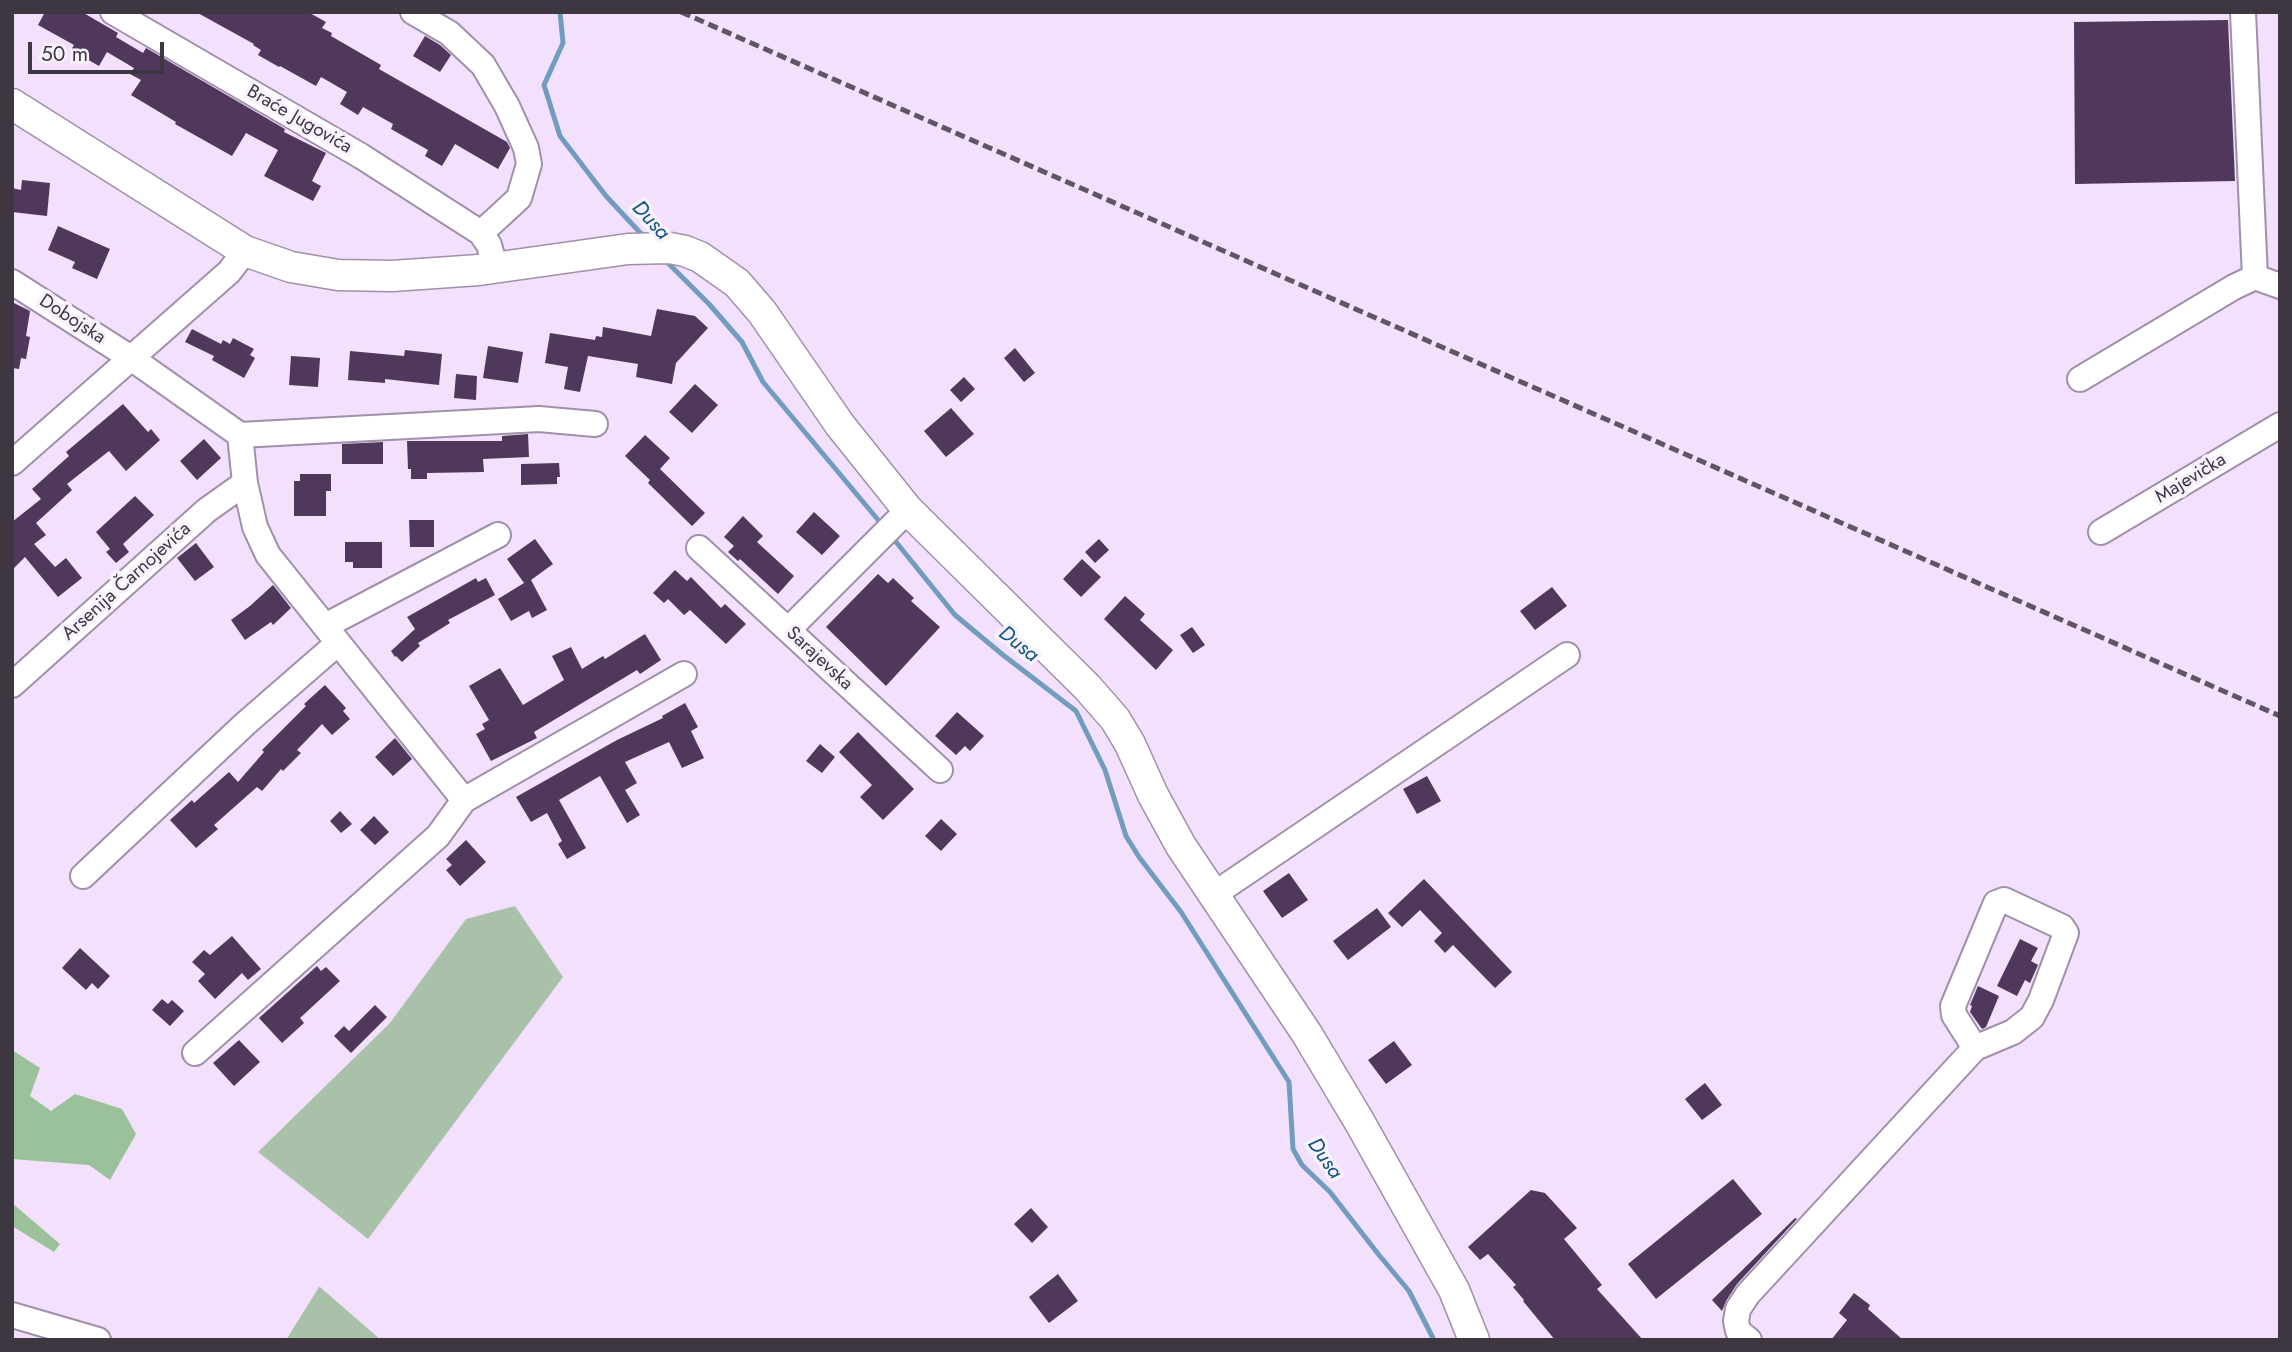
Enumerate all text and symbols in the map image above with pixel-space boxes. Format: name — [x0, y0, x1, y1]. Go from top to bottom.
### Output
scale bar — [32, 28, 168, 72]
text: 50 m — [41, 39, 88, 69]
street label: Braće Jugovića — [242, 81, 356, 159]
water label: Dusa — [626, 196, 674, 246]
street label: Dobojska — [35, 290, 109, 350]
street label: Majevička — [2151, 449, 2231, 509]
street label: Arsenija Čarnojevića — [58, 518, 196, 646]
water label: Dusa — [993, 621, 1043, 669]
street label: Sarajevska — [781, 622, 857, 696]
water label: Dusa — [1301, 1134, 1347, 1184]

